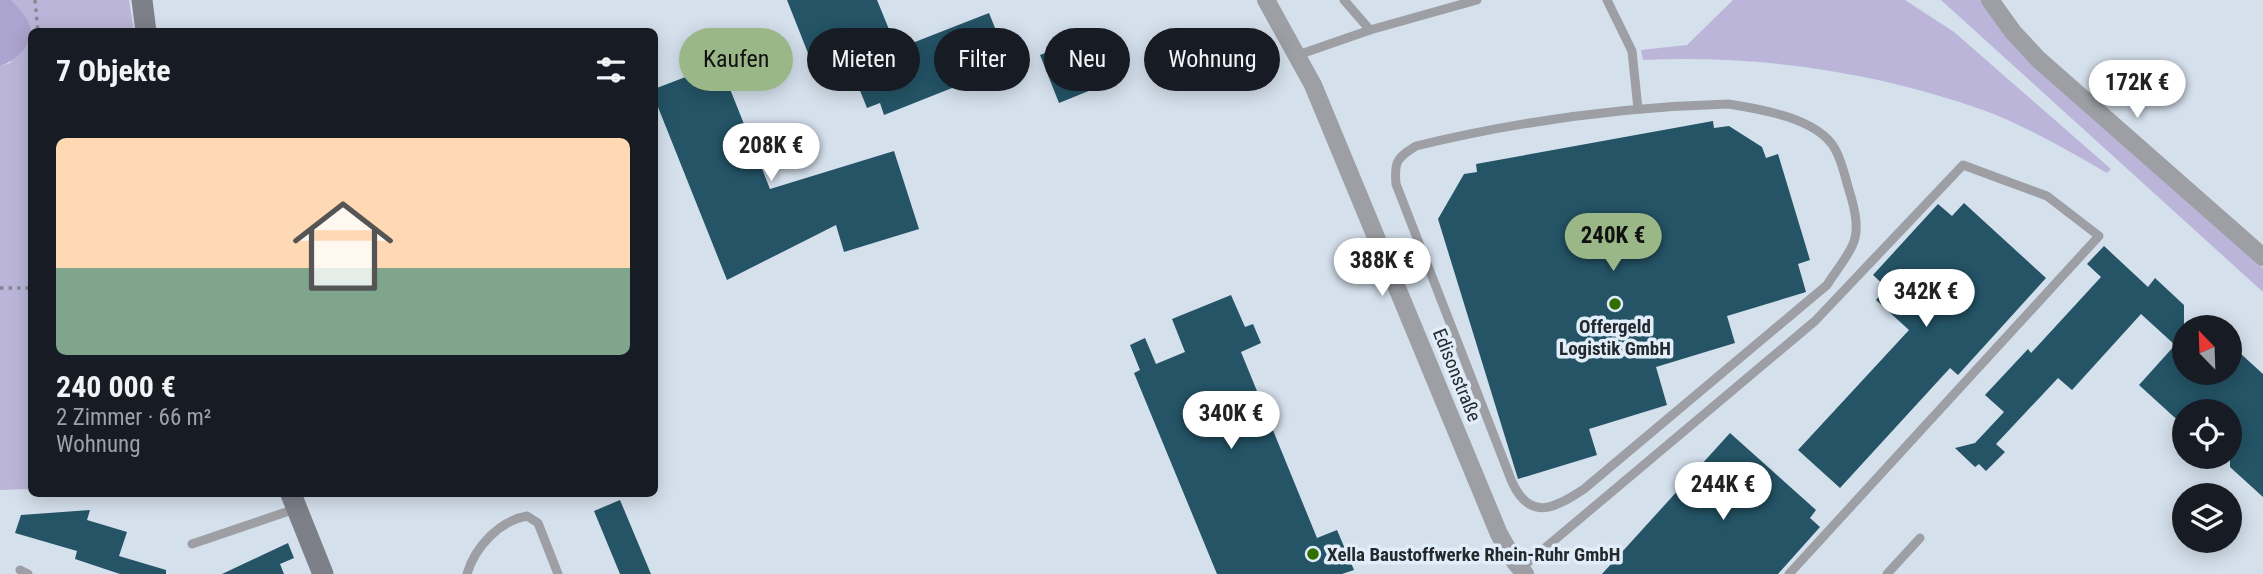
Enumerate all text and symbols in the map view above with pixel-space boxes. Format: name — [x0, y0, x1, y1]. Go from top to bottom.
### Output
chip: Kaufen — [679, 28, 793, 91]
chip: Mieten — [807, 28, 920, 91]
chip: Filter — [934, 28, 1030, 91]
chip: Neu — [1044, 28, 1130, 91]
chip: Wohnung — [1144, 28, 1280, 91]
icon: filters — [592, 51, 630, 89]
text: 7 Objekte — [56, 53, 171, 88]
pin: 172K € — [2080, 60, 2194, 120]
text: 172K € — [2105, 69, 2169, 96]
pin: 208K € — [714, 124, 828, 183]
text: 208K € — [739, 132, 803, 159]
icon: home — [280, 183, 406, 309]
pin: 240K € — [1556, 214, 1670, 273]
text: 240K € — [1581, 222, 1645, 249]
pin: 388K € — [1325, 238, 1439, 298]
text: 388K € — [1350, 247, 1414, 274]
pin: 342K € — [1869, 270, 1983, 329]
text: 342K € — [1894, 278, 1958, 305]
marker: Offergeld Logistik GmbH — [1607, 296, 1623, 312]
place label: Offergeld Logistik GmbH — [1559, 315, 1671, 360]
north arrow — [2172, 315, 2242, 385]
map controls — [2172, 315, 2242, 553]
street label: Edisonstraße — [1428, 325, 1486, 425]
text: 240 000 € — [56, 369, 176, 404]
pin: 340K € — [1174, 392, 1288, 451]
button: locate — [2172, 399, 2242, 469]
text: 340K € — [1199, 400, 1263, 427]
text: 2 Zimmer · 66 m² — [56, 404, 211, 431]
text: Wohnung — [56, 431, 141, 458]
pin: 244K € — [1666, 462, 1780, 522]
text: 244K € — [1691, 471, 1755, 498]
button: layers — [2172, 483, 2242, 553]
place label: Xella Baustoffwerke Rhein-Ruhr GmbH — [1327, 543, 1620, 566]
marker: Xella Baustoffwerke Rhein-Ruhr GmbH — [1305, 546, 1321, 562]

